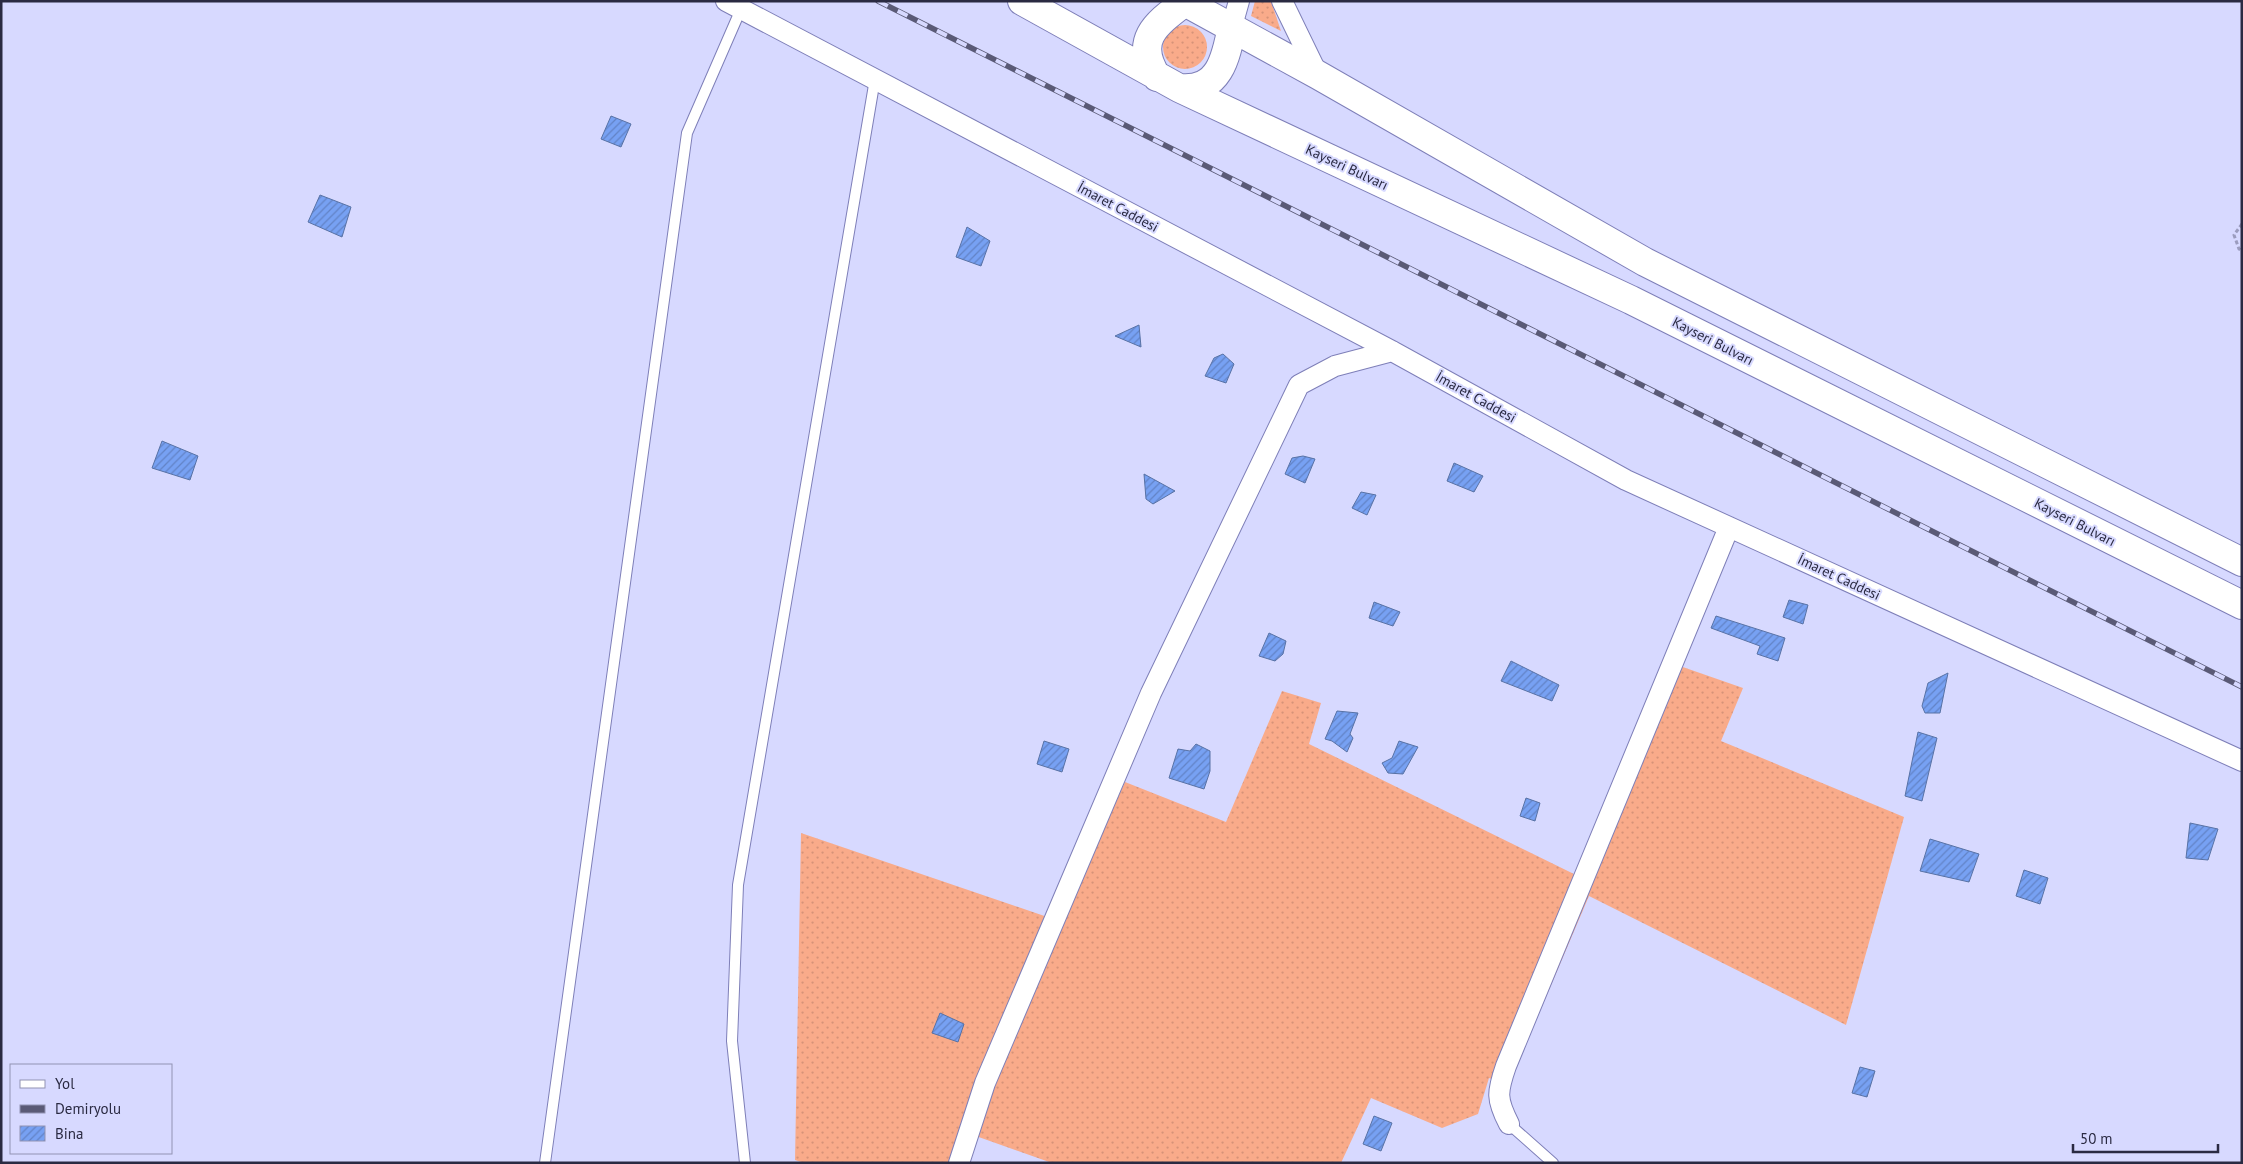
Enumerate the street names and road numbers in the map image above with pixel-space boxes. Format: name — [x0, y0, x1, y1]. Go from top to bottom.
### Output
street label: Kayseri Bulvarı — [1303, 140, 1391, 194]
street label: İmaret Caddesi — [1074, 178, 1162, 236]
street label: Kayseri Bulvarı — [1669, 313, 1757, 369]
street label: İmaret Caddesi — [1433, 367, 1519, 427]
street label: Kayseri Bulvarı — [2031, 494, 2119, 550]
street label: İmaret Caddesi — [1795, 550, 1883, 604]

